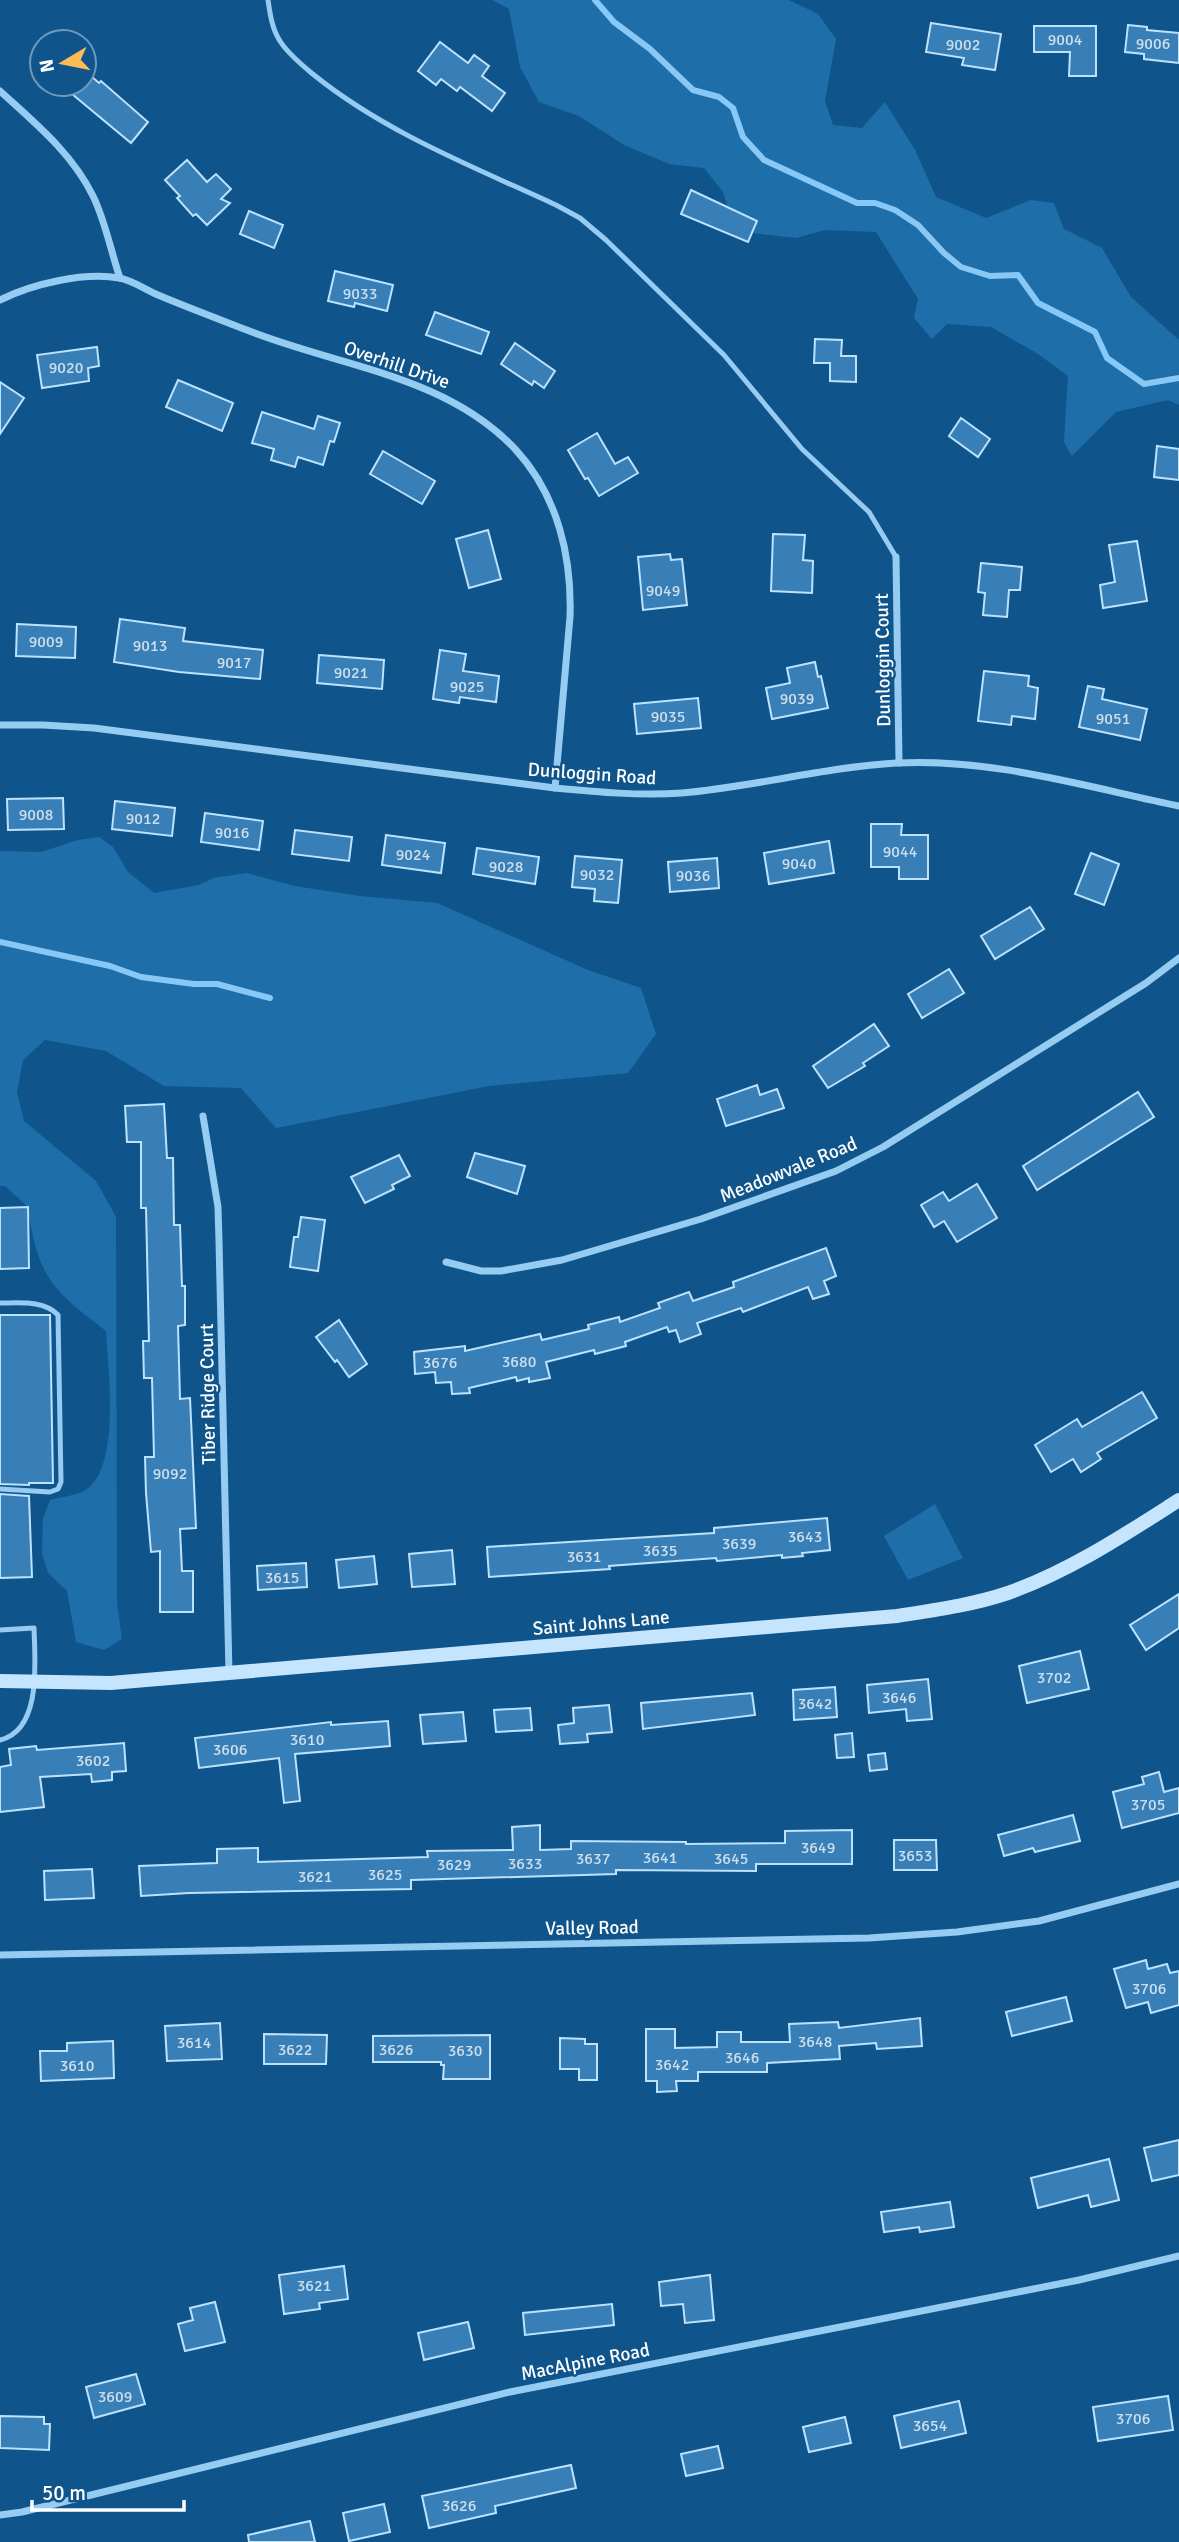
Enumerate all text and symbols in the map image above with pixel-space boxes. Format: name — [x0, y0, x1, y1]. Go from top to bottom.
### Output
north arrow — [28, 28, 98, 98]
house number: 9004 — [1048, 30, 1083, 50]
house number: 9006 — [1136, 34, 1170, 54]
house number: 9002 — [946, 35, 980, 55]
text: N — [34, 57, 60, 74]
house number: 9033 — [343, 284, 377, 304]
street label: Overhill Drive — [341, 336, 453, 394]
house number: 9020 — [49, 358, 83, 378]
house number: 9049 — [646, 581, 680, 601]
street label: Dunloggin Court — [870, 593, 896, 727]
house number: 9009 — [29, 632, 63, 652]
house number: 9013 — [133, 636, 167, 656]
house number: 9017 — [217, 653, 251, 673]
house number: 9021 — [334, 663, 368, 683]
house number: 9025 — [450, 677, 484, 697]
house number: 9039 — [780, 689, 814, 709]
house number: 9035 — [651, 707, 685, 727]
house number: 9051 — [1096, 709, 1130, 729]
street label: Dunloggin Road — [527, 758, 657, 790]
house number: 9008 — [19, 805, 53, 825]
house number: 9012 — [126, 809, 160, 829]
house number: 9016 — [215, 823, 249, 843]
house number: 9044 — [883, 842, 918, 862]
house number: 9024 — [396, 845, 431, 865]
house number: 9040 — [782, 854, 816, 874]
house number: 9028 — [489, 857, 523, 877]
house number: 9032 — [580, 865, 614, 885]
house number: 9036 — [676, 866, 710, 886]
street label: Meadowvale Road — [716, 1131, 861, 1208]
street label: Tiber Ridge Court — [195, 1323, 221, 1465]
house number: 3680 — [502, 1352, 536, 1372]
house number: 3676 — [423, 1353, 457, 1373]
house number: 9092 — [153, 1464, 187, 1484]
house number: 3643 — [788, 1527, 822, 1547]
house number: 3639 — [722, 1534, 756, 1554]
house number: 3635 — [643, 1541, 677, 1561]
house number: 3631 — [567, 1547, 601, 1567]
house number: 3615 — [265, 1568, 299, 1588]
street label: Saint Johns Lane — [532, 1605, 671, 1641]
house number: 3702 — [1037, 1668, 1071, 1688]
house number: 3646 — [882, 1688, 916, 1708]
house number: 3642 — [798, 1694, 832, 1714]
house number: 3610 — [290, 1730, 324, 1750]
house number: 3606 — [213, 1740, 247, 1760]
house number: 3602 — [76, 1751, 110, 1771]
house number: 3705 — [1131, 1795, 1165, 1815]
house number: 3649 — [801, 1838, 835, 1858]
house number: 3653 — [898, 1846, 932, 1866]
house number: 3641 — [643, 1848, 677, 1868]
house number: 3637 — [576, 1849, 610, 1869]
house number: 3645 — [714, 1849, 748, 1869]
house number: 3633 — [508, 1854, 542, 1874]
house number: 3629 — [437, 1855, 471, 1875]
house number: 3625 — [368, 1865, 402, 1885]
house number: 3621 — [298, 1867, 332, 1887]
street label: Valley Road — [545, 1915, 639, 1941]
house number: 3706 — [1132, 1979, 1166, 1999]
house number: 3648 — [798, 2032, 832, 2052]
house number: 3614 — [177, 2033, 212, 2053]
house number: 3622 — [278, 2040, 312, 2060]
house number: 3626 — [379, 2040, 413, 2060]
house number: 3630 — [448, 2041, 482, 2061]
house number: 3646 — [725, 2048, 759, 2068]
house number: 3642 — [655, 2055, 689, 2075]
house number: 3610 — [60, 2056, 94, 2076]
house number: 3621 — [297, 2276, 331, 2296]
street label: MacAlpine Road — [519, 2338, 652, 2386]
house number: 3609 — [98, 2387, 132, 2407]
house number: 3706 — [1116, 2409, 1150, 2429]
house number: 3654 — [913, 2416, 948, 2436]
scale bar — [32, 2468, 184, 2512]
text: 50 m — [42, 2480, 86, 2506]
house number: 3626 — [442, 2496, 476, 2516]

